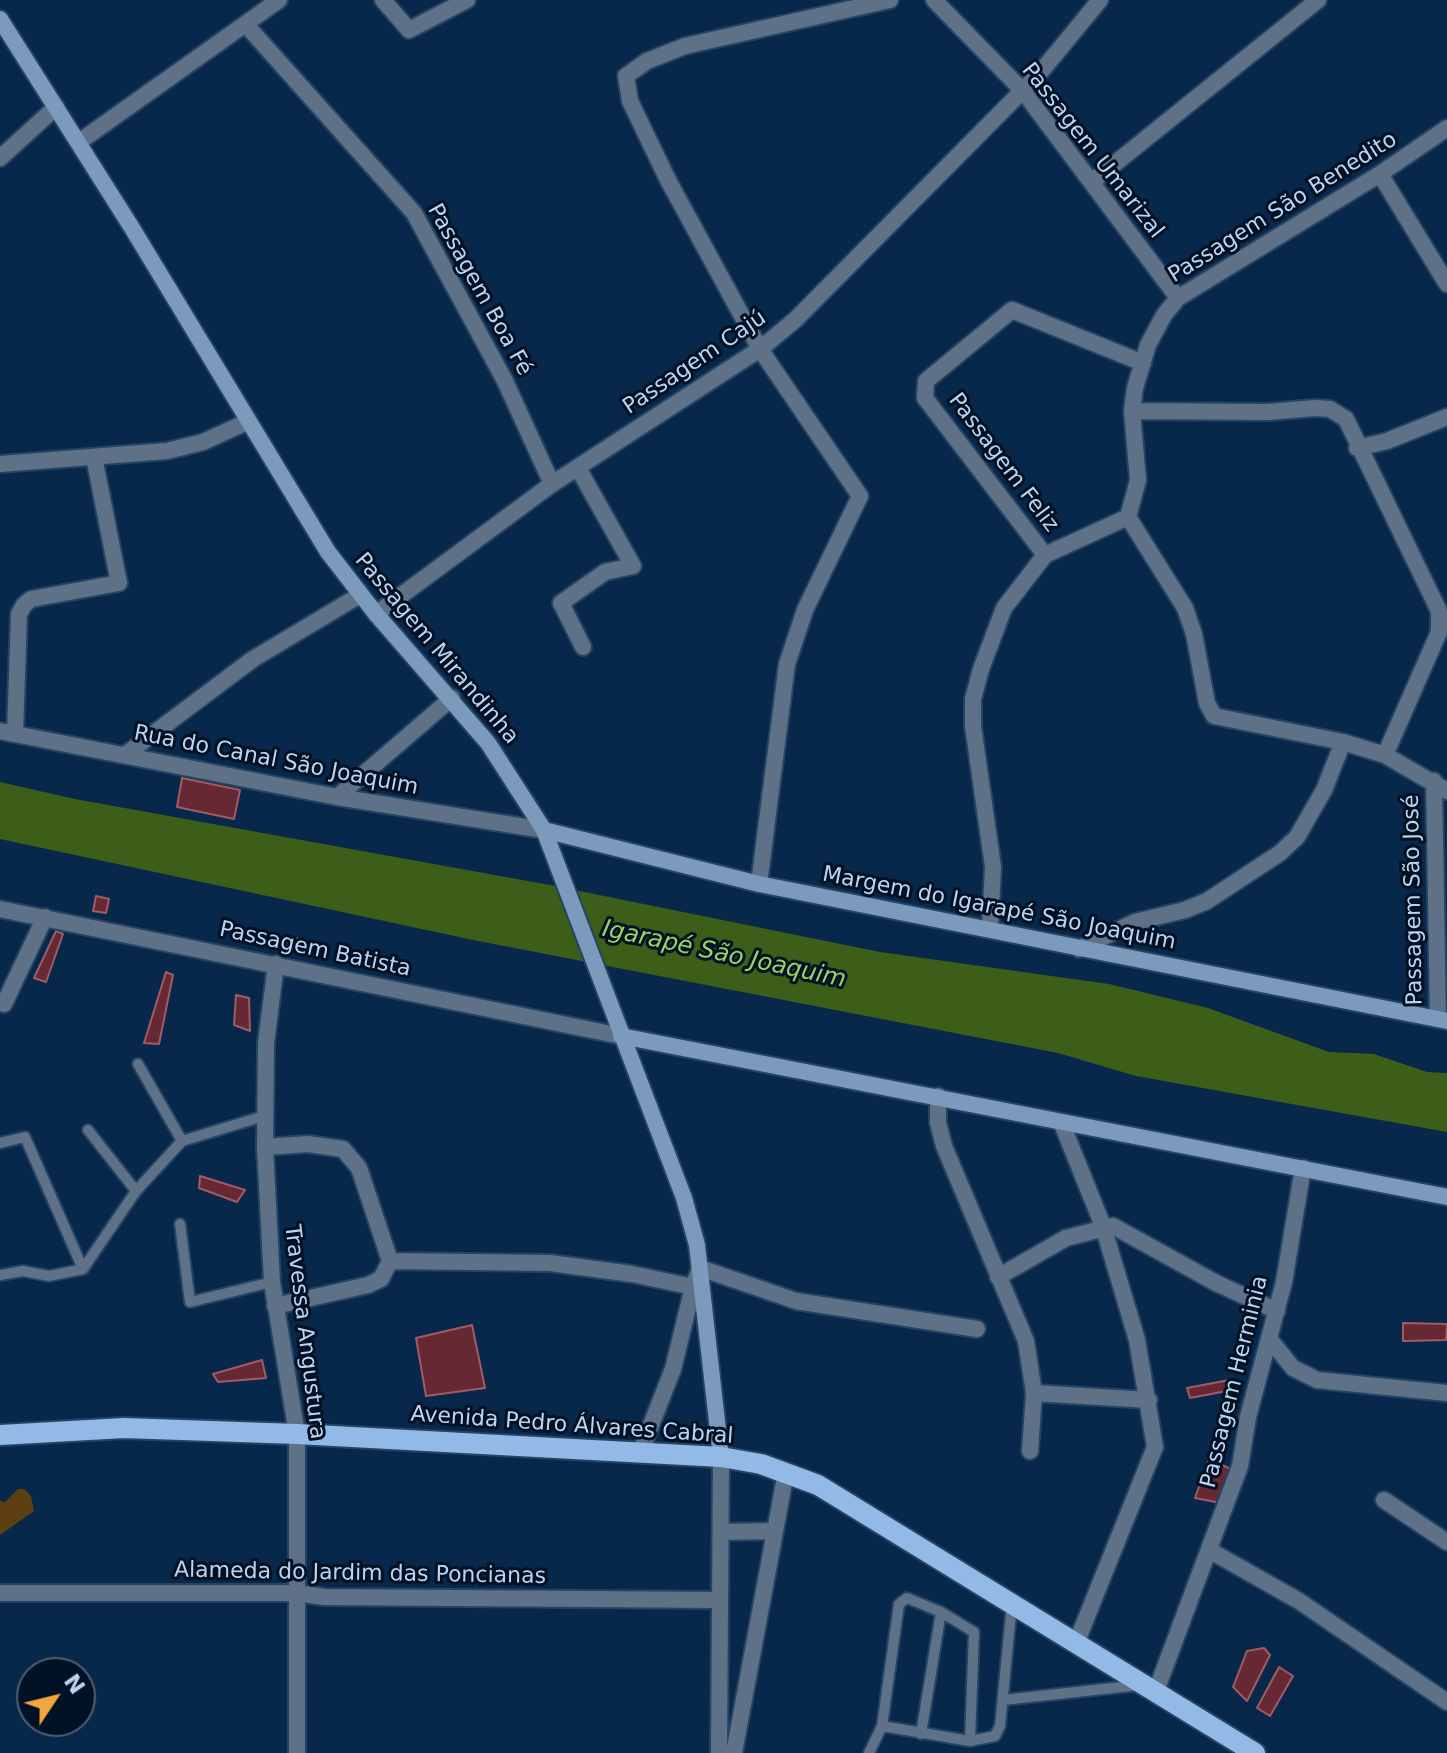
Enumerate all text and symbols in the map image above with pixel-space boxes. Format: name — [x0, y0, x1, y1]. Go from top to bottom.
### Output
street label: Passagem Umarizal — [1015, 58, 1169, 244]
street label: Passagem São Benedito — [1164, 127, 1402, 289]
street label: Passagem Boa Fé — [421, 200, 537, 380]
street label: Passagem Cajú — [618, 305, 772, 421]
street label: Passagem Feliz — [942, 388, 1064, 538]
street label: Passagem Mirandinha — [348, 548, 524, 750]
street label: Rua do Canal São Joaquim — [131, 720, 421, 802]
street label: Passagem São José — [1399, 794, 1429, 1006]
street label: Margem do Igarapé São Joaquim — [820, 862, 1178, 956]
water label: Igarapé São Joaquim — [600, 915, 848, 995]
street label: Passagem Batista — [217, 917, 413, 983]
street label: Travessa Angustura — [278, 1223, 330, 1441]
street label: Passagem Herminia — [1196, 1273, 1274, 1491]
street label: Avenida Pedro Álvares Cabral — [410, 1402, 734, 1450]
street label: Alameda do Jardim das Poncianas — [174, 1558, 546, 1590]
north arrow — [16, 1657, 96, 1737]
text: N — [59, 1669, 90, 1699]

